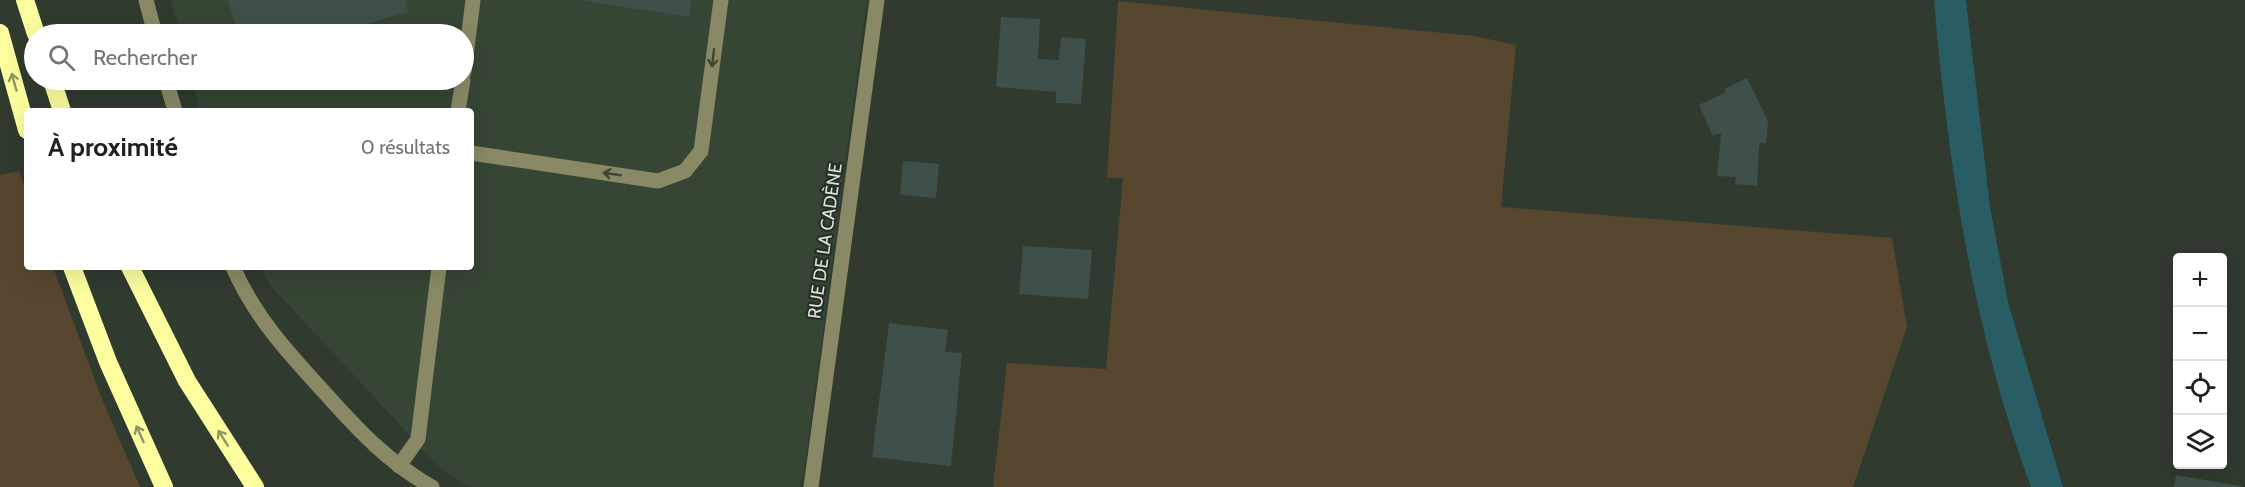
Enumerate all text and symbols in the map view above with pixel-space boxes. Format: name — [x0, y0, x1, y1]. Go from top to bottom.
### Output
search box — [24, 24, 474, 90]
icon: search — [45, 41, 78, 74]
text: Rechercher — [93, 44, 197, 71]
one-way arrow — [707, 48, 718, 67]
one-way arrow — [7, 72, 19, 91]
text: À proximité — [48, 131, 178, 163]
text: 0 résultats — [361, 135, 450, 159]
street label: RUE DE LA CADÈNE — [803, 162, 847, 320]
one-way arrow — [602, 169, 622, 180]
map controls — [2173, 253, 2227, 469]
button: + — [2173, 253, 2227, 307]
button: − — [2173, 307, 2227, 361]
button: locate — [2173, 361, 2227, 415]
button: layers — [2173, 415, 2227, 469]
one-way arrow — [134, 425, 145, 443]
one-way arrow — [216, 430, 228, 447]

